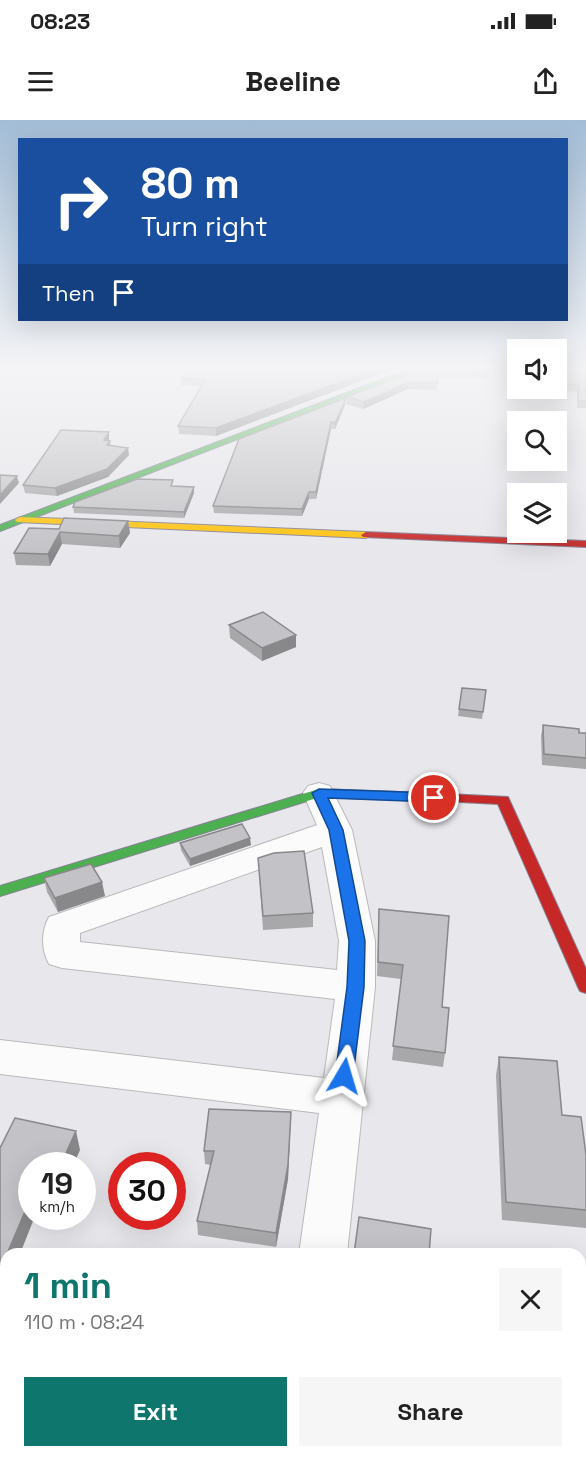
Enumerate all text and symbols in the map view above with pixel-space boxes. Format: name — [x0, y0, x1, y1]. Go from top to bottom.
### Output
text: 08:23 — [30, 7, 90, 35]
text: Beeline — [245, 64, 341, 99]
icon: menu — [24, 65, 57, 98]
icon: share — [529, 65, 562, 98]
text: 80 m — [141, 157, 240, 210]
icon: right — [42, 162, 120, 240]
text: Turn right — [141, 209, 268, 244]
icon: arrive — [107, 276, 140, 309]
text: Then — [42, 279, 95, 307]
map controls — [507, 339, 567, 543]
button: sound — [507, 339, 567, 399]
button: search — [507, 411, 567, 471]
button: layers — [507, 483, 567, 543]
pin — [408, 772, 459, 823]
icon: arrive — [417, 781, 450, 814]
position arrow — [312, 1044, 376, 1108]
speed limit sign: 30 — [108, 1152, 186, 1230]
text: 19 — [41, 1164, 73, 1203]
text: km/h — [39, 1197, 75, 1216]
text: 1 min — [24, 1263, 112, 1309]
button: close — [499, 1268, 562, 1331]
text: 110 m · 08:24 — [24, 1309, 144, 1335]
button: Exit — [24, 1377, 287, 1446]
button: Share — [299, 1377, 562, 1446]

